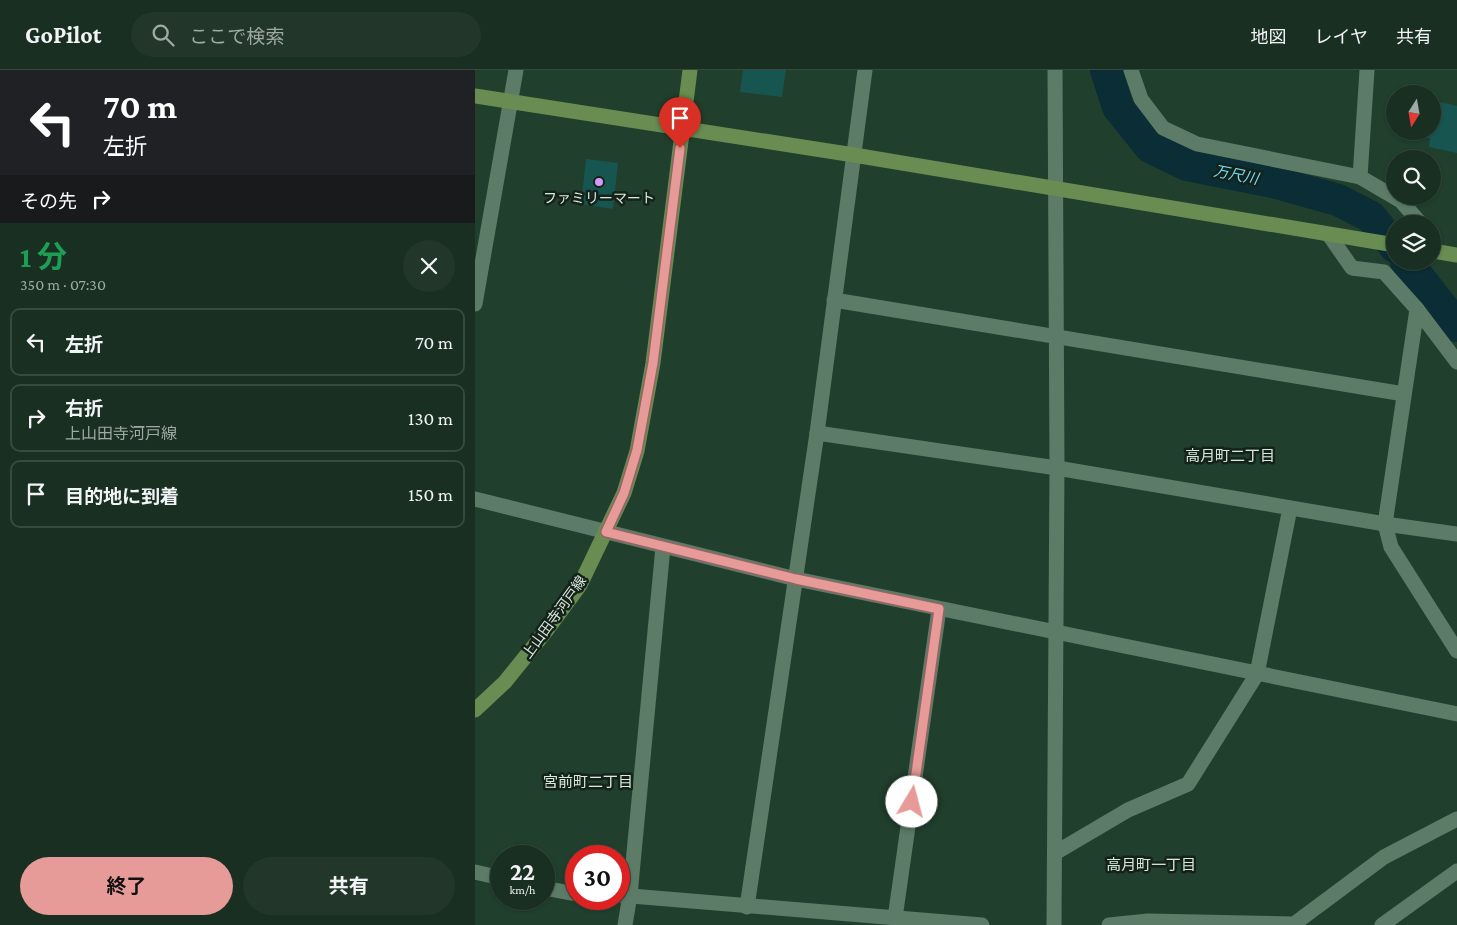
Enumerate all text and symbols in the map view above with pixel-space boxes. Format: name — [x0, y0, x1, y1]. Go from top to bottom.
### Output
search box — [131, 12, 481, 57]
text: GoPilot — [25, 21, 101, 48]
icon: search — [149, 21, 177, 49]
text: ここで検索 — [189, 26, 284, 47]
text: 地図 — [1251, 27, 1287, 47]
text: レイヤ — [1315, 27, 1368, 47]
text: 共有 — [1396, 27, 1432, 47]
north arrow — [1386, 85, 1441, 140]
map controls — [1386, 85, 1441, 270]
text: 70 m — [103, 87, 177, 126]
icon: left — [20, 90, 85, 155]
pin — [659, 97, 701, 148]
icon: arrive — [666, 104, 694, 132]
text: 左折 — [103, 134, 147, 159]
button: search — [1386, 150, 1441, 205]
water label: 万尺川 — [1212, 163, 1262, 188]
marker: ファミリーマート — [593, 176, 605, 188]
icon: right — [87, 185, 115, 213]
place label: ファミリーマート — [543, 190, 655, 206]
text: その先 — [20, 191, 77, 212]
button: layers — [1386, 215, 1441, 270]
text: 1 分 — [20, 240, 67, 273]
button: close — [403, 240, 455, 292]
text: 350 m · 07:30 — [20, 276, 106, 293]
icon: left — [22, 328, 50, 356]
text: 70 m — [415, 332, 453, 353]
text: 左折 — [65, 334, 103, 355]
text: 右折 — [65, 398, 103, 419]
icon: right — [22, 404, 50, 432]
text: 130 m — [408, 408, 453, 429]
text: 上山田寺河戸線 — [65, 425, 177, 442]
district label: 高月町二丁目 — [1185, 448, 1275, 464]
icon: arrive — [22, 480, 50, 508]
text: 150 m — [408, 484, 453, 505]
text: 目的地に到着 — [65, 486, 179, 507]
street label: 上山田寺河戸線 — [519, 573, 589, 661]
district label: 宮前町二丁目 — [543, 774, 633, 790]
position arrow — [885, 775, 937, 827]
speed limit sign: 30 — [565, 845, 630, 910]
button: 終了 — [20, 857, 233, 915]
button: 共有 — [243, 857, 455, 915]
district label: 高月町一丁目 — [1106, 857, 1196, 873]
text: 22 — [510, 858, 535, 885]
text: km/h — [510, 883, 535, 897]

